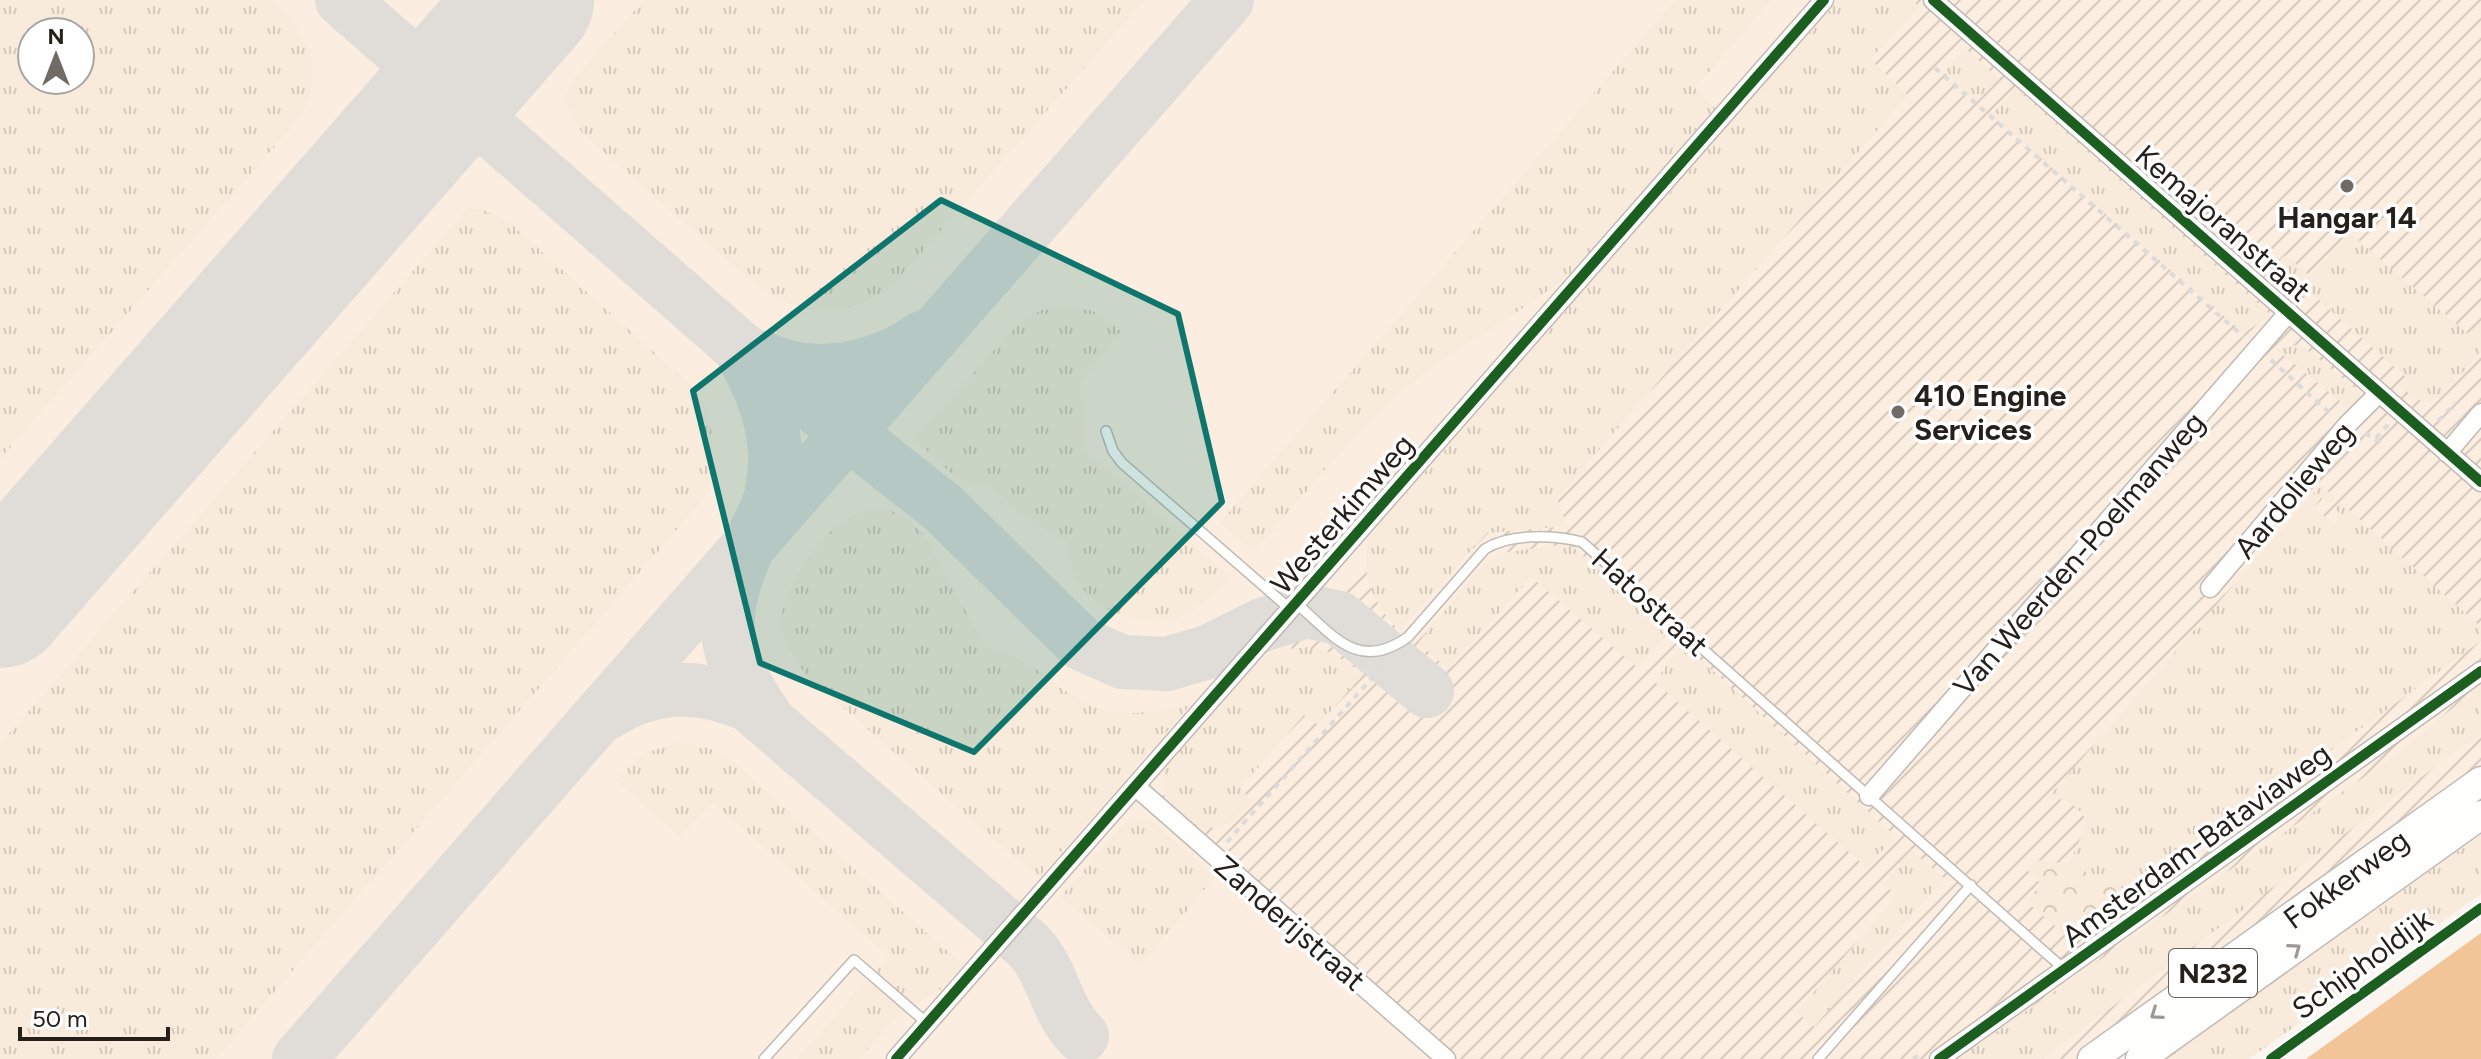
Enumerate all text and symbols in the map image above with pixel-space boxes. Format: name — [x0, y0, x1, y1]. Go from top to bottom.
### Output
north arrow — [16, 16, 96, 96]
text: N — [47, 23, 65, 50]
street label: Kemajoranstraat — [2128, 137, 2318, 309]
marker: Hangar 14 — [2338, 177, 2356, 195]
place label: Hangar 14 — [2277, 199, 2417, 236]
place label: 410 Engine Services — [1914, 377, 2067, 448]
marker: 410 Engine Services — [1889, 403, 1907, 421]
street label: Van Weerden-Poelmanweg — [1945, 404, 2213, 704]
street label: Aardolieweg — [2226, 414, 2362, 566]
street label: Westerkimweg — [1263, 427, 1421, 601]
street label: Hatostraat — [1584, 540, 1716, 664]
street label: Amsterdam-Bataviaweg — [2054, 735, 2338, 955]
street label: Fokkerweg — [2276, 821, 2416, 937]
street label: Zanderijstraat — [1207, 847, 1373, 999]
street label: Schipholdijk — [2285, 901, 2440, 1027]
one-way arrow — [2286, 944, 2300, 958]
road number: N232 — [2169, 949, 2257, 997]
scale bar — [20, 991, 168, 1041]
text: 50 m — [32, 1004, 88, 1033]
one-way arrow — [2150, 1004, 2164, 1019]

